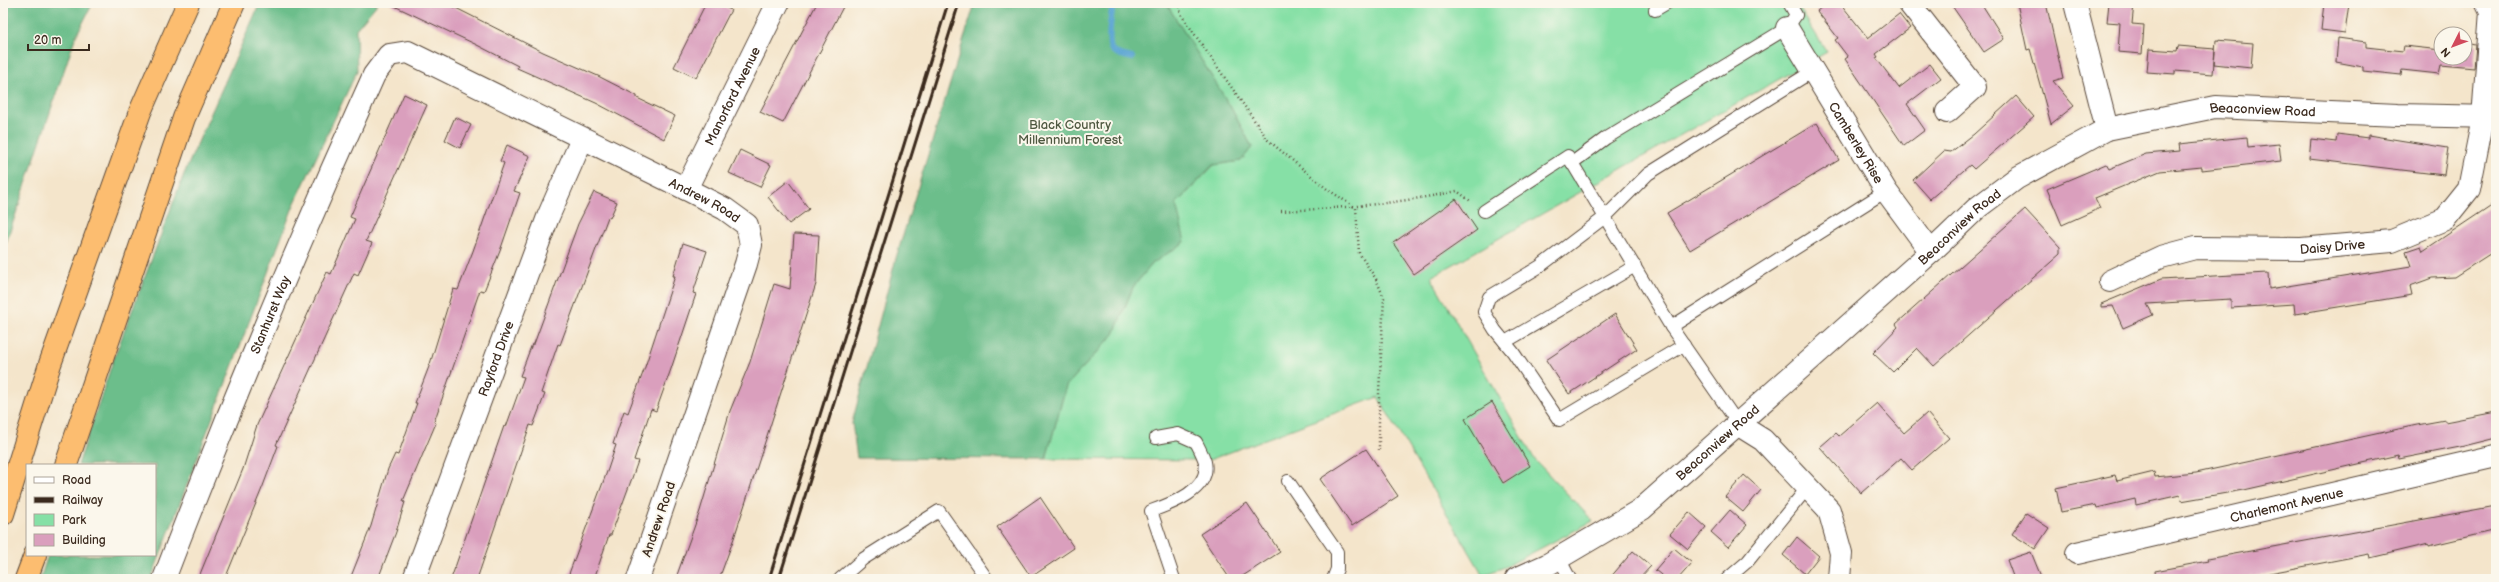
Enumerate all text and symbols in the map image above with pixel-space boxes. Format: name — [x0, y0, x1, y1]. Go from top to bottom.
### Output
scale bar — [28, 26, 89, 52]
north arrow — [2433, 26, 2473, 66]
text: 20 m — [34, 33, 61, 48]
street label: Manorford Avenue — [702, 44, 764, 148]
text: N — [2438, 45, 2454, 60]
street label: Camberley Rise — [1825, 99, 1887, 187]
street label: Beaconview Road — [2208, 99, 2316, 120]
park label: Black Country Millennium Forest — [1018, 117, 1122, 148]
street label: Andrew Road — [666, 175, 743, 226]
street label: Beaconview Road — [1915, 186, 2004, 269]
street label: Daisy Drive — [2299, 236, 2366, 258]
street label: Stanhurst Way — [247, 273, 294, 356]
street label: Rayford Drive — [475, 319, 518, 399]
street label: Beaconview Road — [1673, 402, 1763, 484]
legend — [26, 464, 156, 556]
text: Road — [62, 473, 91, 488]
street label: Andrew Road — [639, 480, 679, 559]
street label: Charlemont Avenue — [2228, 485, 2345, 526]
text: Railway — [62, 493, 104, 508]
text: Park — [62, 513, 86, 528]
text: Building — [62, 533, 106, 548]

